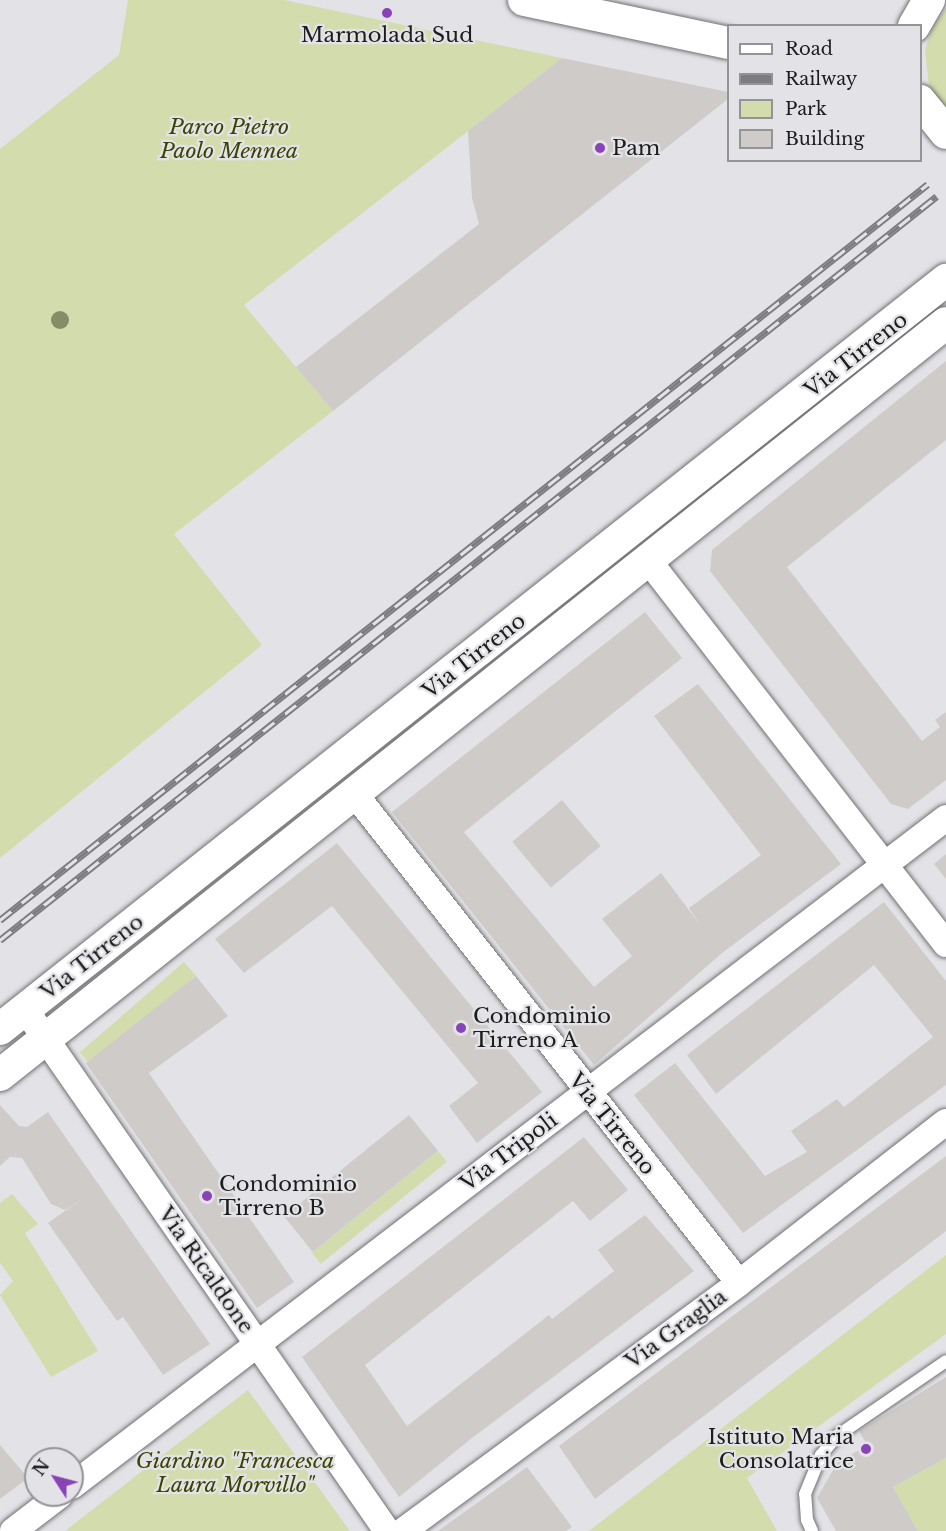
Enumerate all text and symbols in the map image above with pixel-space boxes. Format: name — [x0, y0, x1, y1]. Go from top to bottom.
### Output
marker: Marmolada Sud — [380, 6, 394, 20]
place label: Marmolada Sud — [301, 22, 473, 48]
legend — [727, 24, 922, 162]
text: Road — [785, 38, 833, 60]
text: Railway — [785, 68, 857, 90]
text: Park — [785, 98, 827, 120]
park label: Parco Pietro Paolo Mennea — [160, 114, 298, 164]
text: Building — [785, 128, 864, 150]
place label: Pam — [612, 135, 660, 161]
marker: Pam — [593, 141, 607, 155]
street label: Via Tirreno — [799, 307, 913, 403]
street label: Via Tirreno — [417, 608, 531, 704]
street label: Via Tirreno — [35, 909, 149, 1005]
place label: Condominio Tirreno A — [473, 1003, 611, 1053]
marker: Condominio Tirreno A — [454, 1021, 468, 1035]
street label: Via Tirreno — [563, 1068, 661, 1180]
street label: Via Tripoli — [455, 1107, 563, 1197]
place label: Condominio Tirreno B — [219, 1171, 357, 1221]
marker: Condominio Tirreno B — [200, 1189, 214, 1203]
street label: Via Ricaldone — [153, 1202, 259, 1338]
street label: Via Graglia — [620, 1284, 732, 1374]
place label: Istituto Maria Consolatrice — [708, 1424, 854, 1474]
marker: Istituto Maria Consolatrice — [859, 1442, 873, 1456]
north arrow — [24, 1447, 84, 1507]
park label: Giardino "Francesca Laura Morvillo" — [135, 1448, 335, 1498]
text: N — [29, 1456, 54, 1480]

